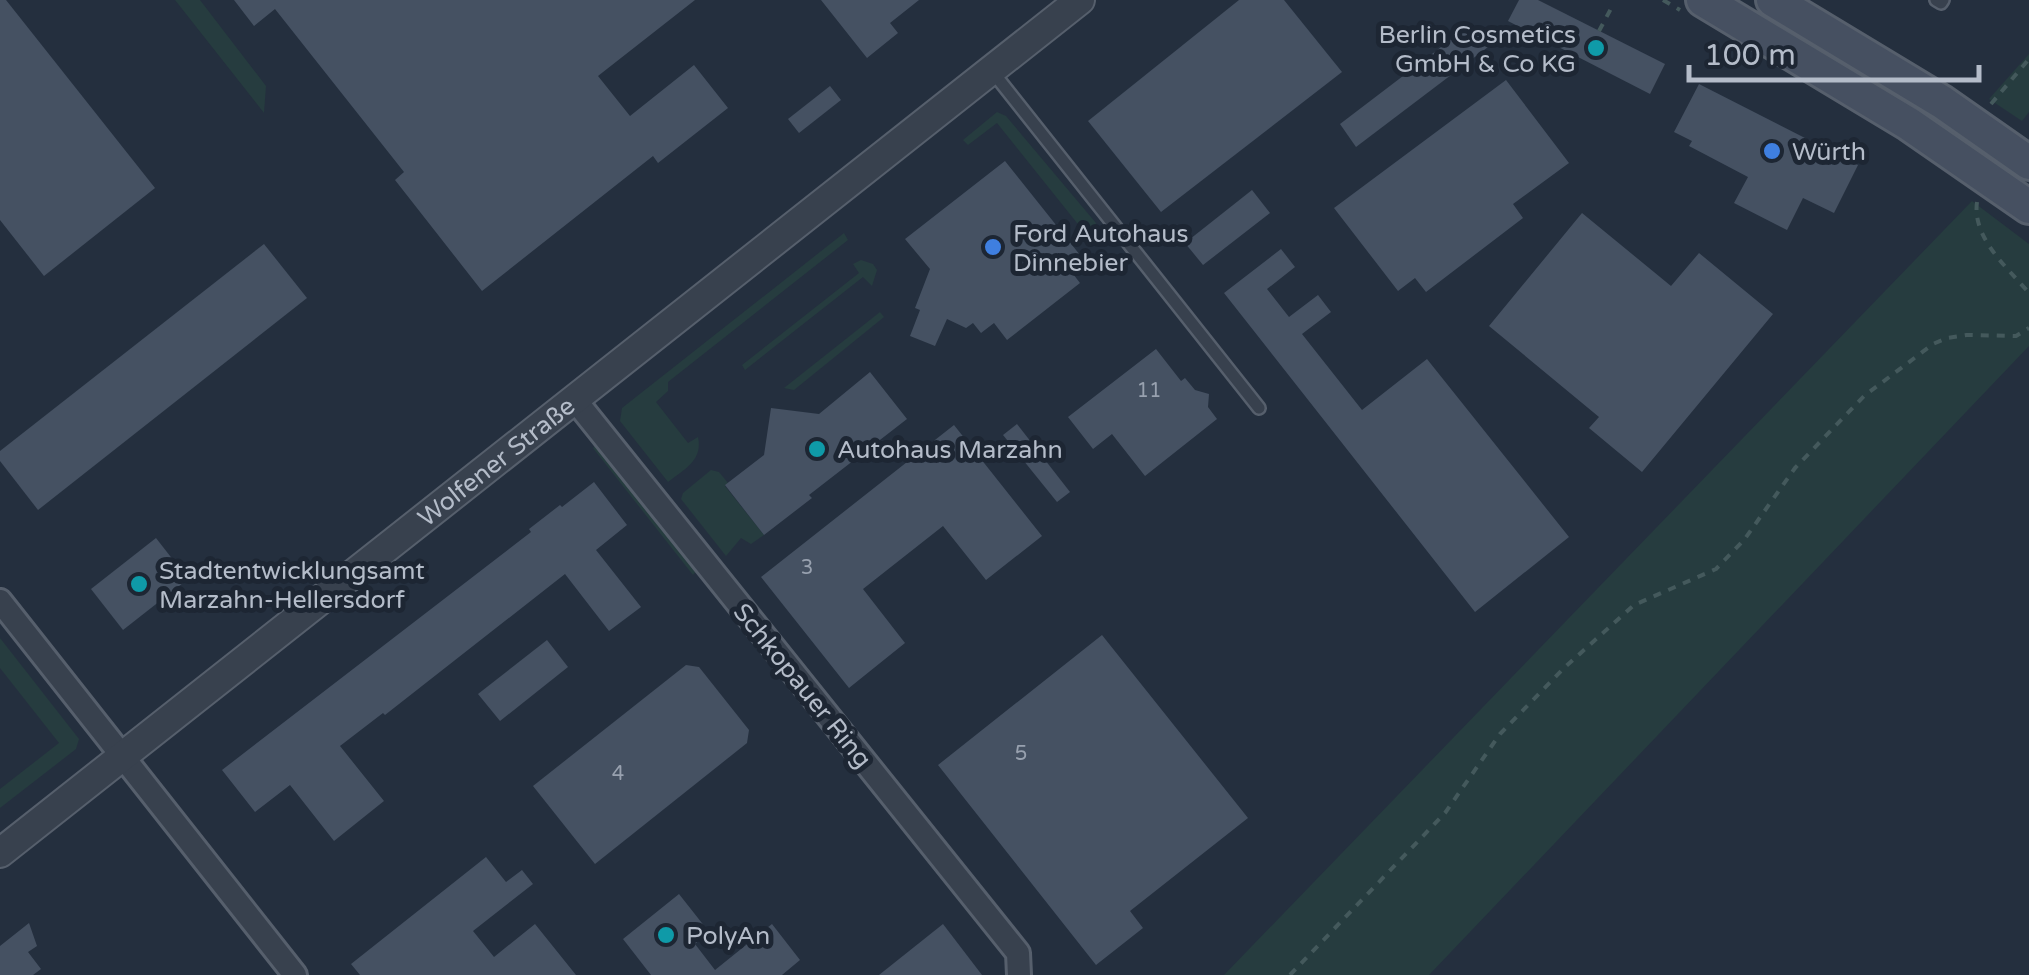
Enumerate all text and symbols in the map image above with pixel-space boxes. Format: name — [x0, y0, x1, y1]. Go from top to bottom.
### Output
place label: Berlin Cosmetics GmbH & Co KG — [1379, 20, 1576, 79]
scale bar — [1689, 20, 1979, 82]
marker: Berlin Cosmetics GmbH & Co KG — [1585, 37, 1607, 59]
text: 100 m — [1704, 37, 1796, 74]
place label: Würth — [1792, 137, 1866, 167]
marker: Würth — [1761, 140, 1783, 162]
place label: Ford Autohaus Dinnebier — [1013, 219, 1188, 278]
marker: Ford Autohaus Dinnebier — [982, 236, 1004, 258]
house number: 11 — [1136, 379, 1162, 403]
street label: Wolfener Straße — [412, 391, 581, 533]
place label: Autohaus Marzahn — [837, 435, 1063, 465]
marker: Autohaus Marzahn — [806, 438, 828, 460]
place label: Stadtentwicklungsamt Marzahn-Hellersdorf — [159, 556, 425, 615]
house number: 3 — [801, 556, 813, 580]
marker: Stadtentwicklungsamt Marzahn-Hellersdorf — [128, 573, 150, 595]
street label: Schkopauer Ring — [727, 597, 878, 774]
house number: 5 — [1015, 742, 1027, 766]
house number: 4 — [612, 762, 624, 786]
place label: PolyAn — [686, 921, 770, 951]
marker: PolyAn — [655, 924, 677, 946]

